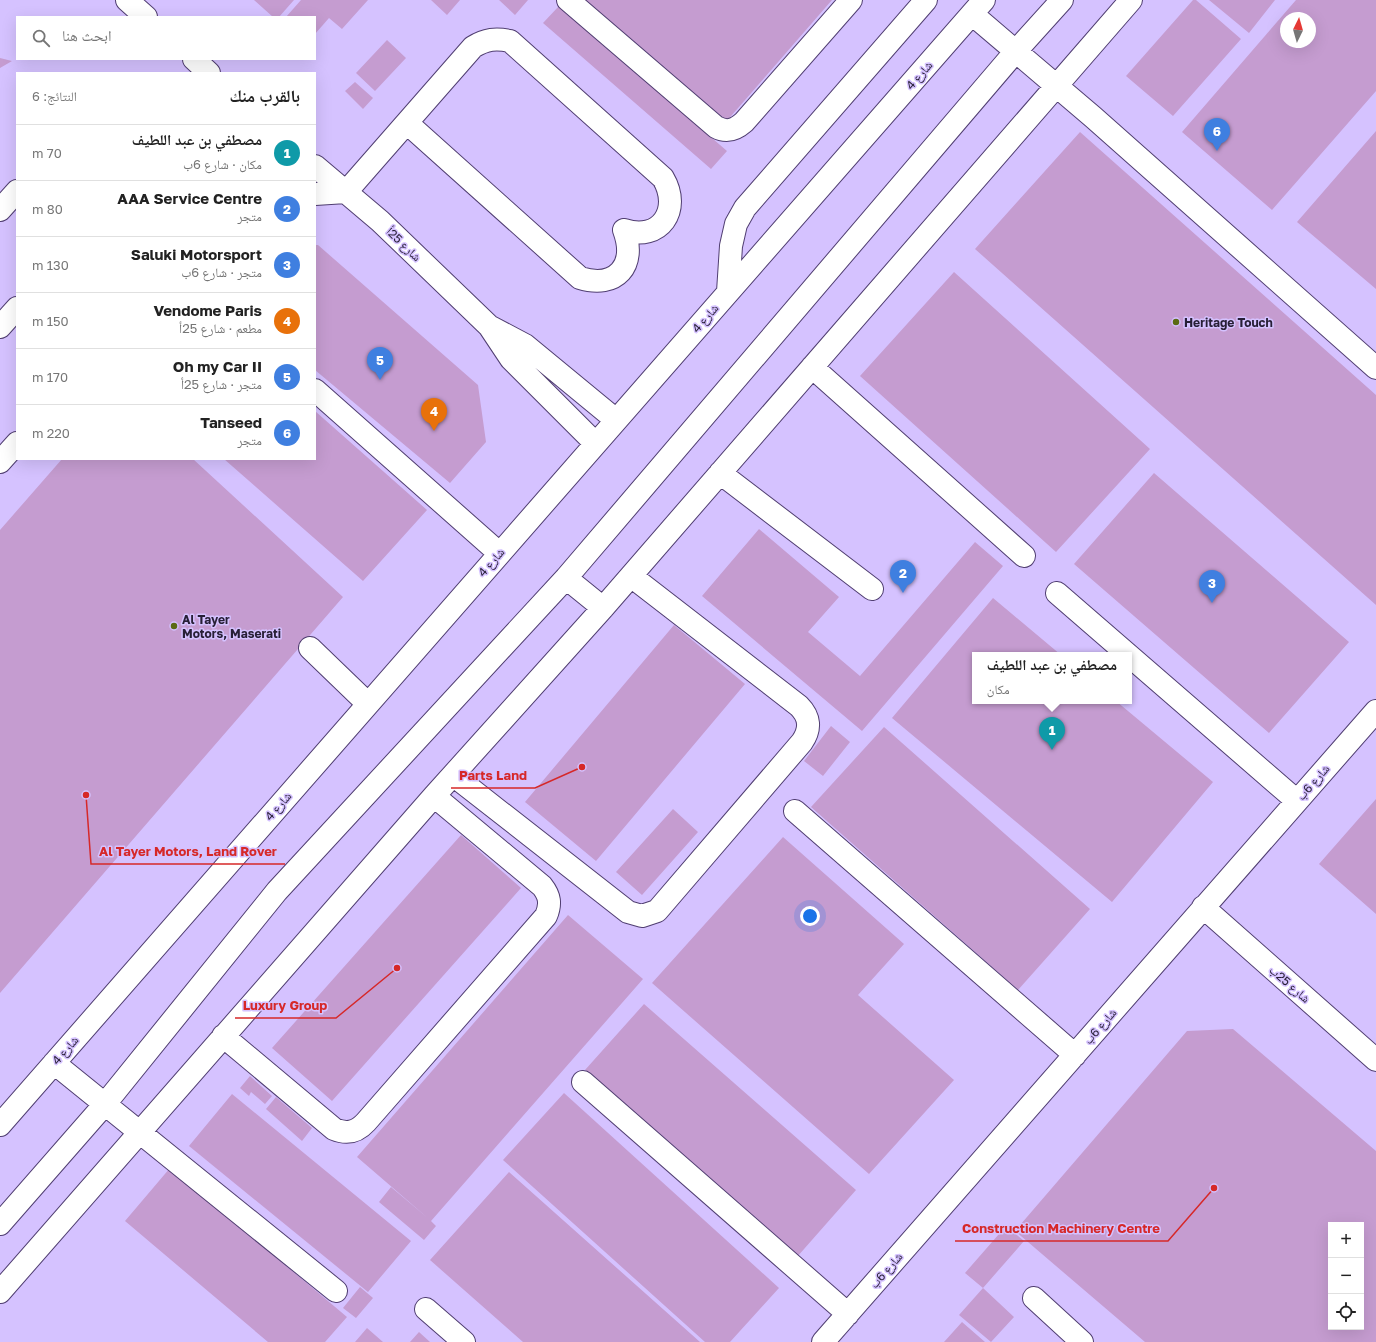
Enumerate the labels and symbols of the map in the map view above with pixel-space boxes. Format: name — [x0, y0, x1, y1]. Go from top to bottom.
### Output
north arrow — [1280, 12, 1316, 48]
street label: شارع 4 — [902, 57, 936, 93]
pin: 6 — [1204, 118, 1230, 151]
street label: شارع 25أ — [382, 223, 425, 265]
street label: شارع 4 — [688, 300, 722, 336]
place label: Heritage Touch — [1184, 315, 1273, 330]
marker: Heritage Touch — [1171, 317, 1181, 327]
pin: 5 — [367, 347, 393, 380]
pin: 4 — [421, 398, 447, 431]
street label: شارع 4 — [474, 544, 508, 580]
pin: 2 — [890, 560, 916, 593]
pin: 3 — [1199, 570, 1225, 603]
place label: Al Tayer Motors, Maserati — [182, 612, 281, 641]
marker: Al Tayer Motors, Maserati — [169, 621, 179, 631]
pin: 1 — [1039, 717, 1065, 750]
street label: شارع 6ب — [1293, 761, 1333, 804]
callout: Parts Land — [451, 763, 535, 788]
text: Parts Land — [459, 767, 527, 783]
street label: شارع 4 — [261, 788, 295, 824]
callout: Al Tayer Motors, Land Rover — [91, 839, 285, 864]
text: Al Tayer Motors, Land Rover — [99, 843, 277, 859]
your location — [800, 906, 820, 926]
street label: شارع 25ب — [1266, 962, 1313, 1007]
callout: Luxury Group — [235, 993, 336, 1018]
text: Luxury Group — [243, 997, 327, 1013]
street label: شارع 6ب — [1080, 1005, 1120, 1048]
street label: شارع 4 — [48, 1032, 82, 1068]
callout: Construction Machinery Centre — [955, 1216, 1168, 1241]
text: Construction Machinery Centre — [962, 1220, 1160, 1236]
street label: شارع 6ب — [866, 1249, 906, 1292]

